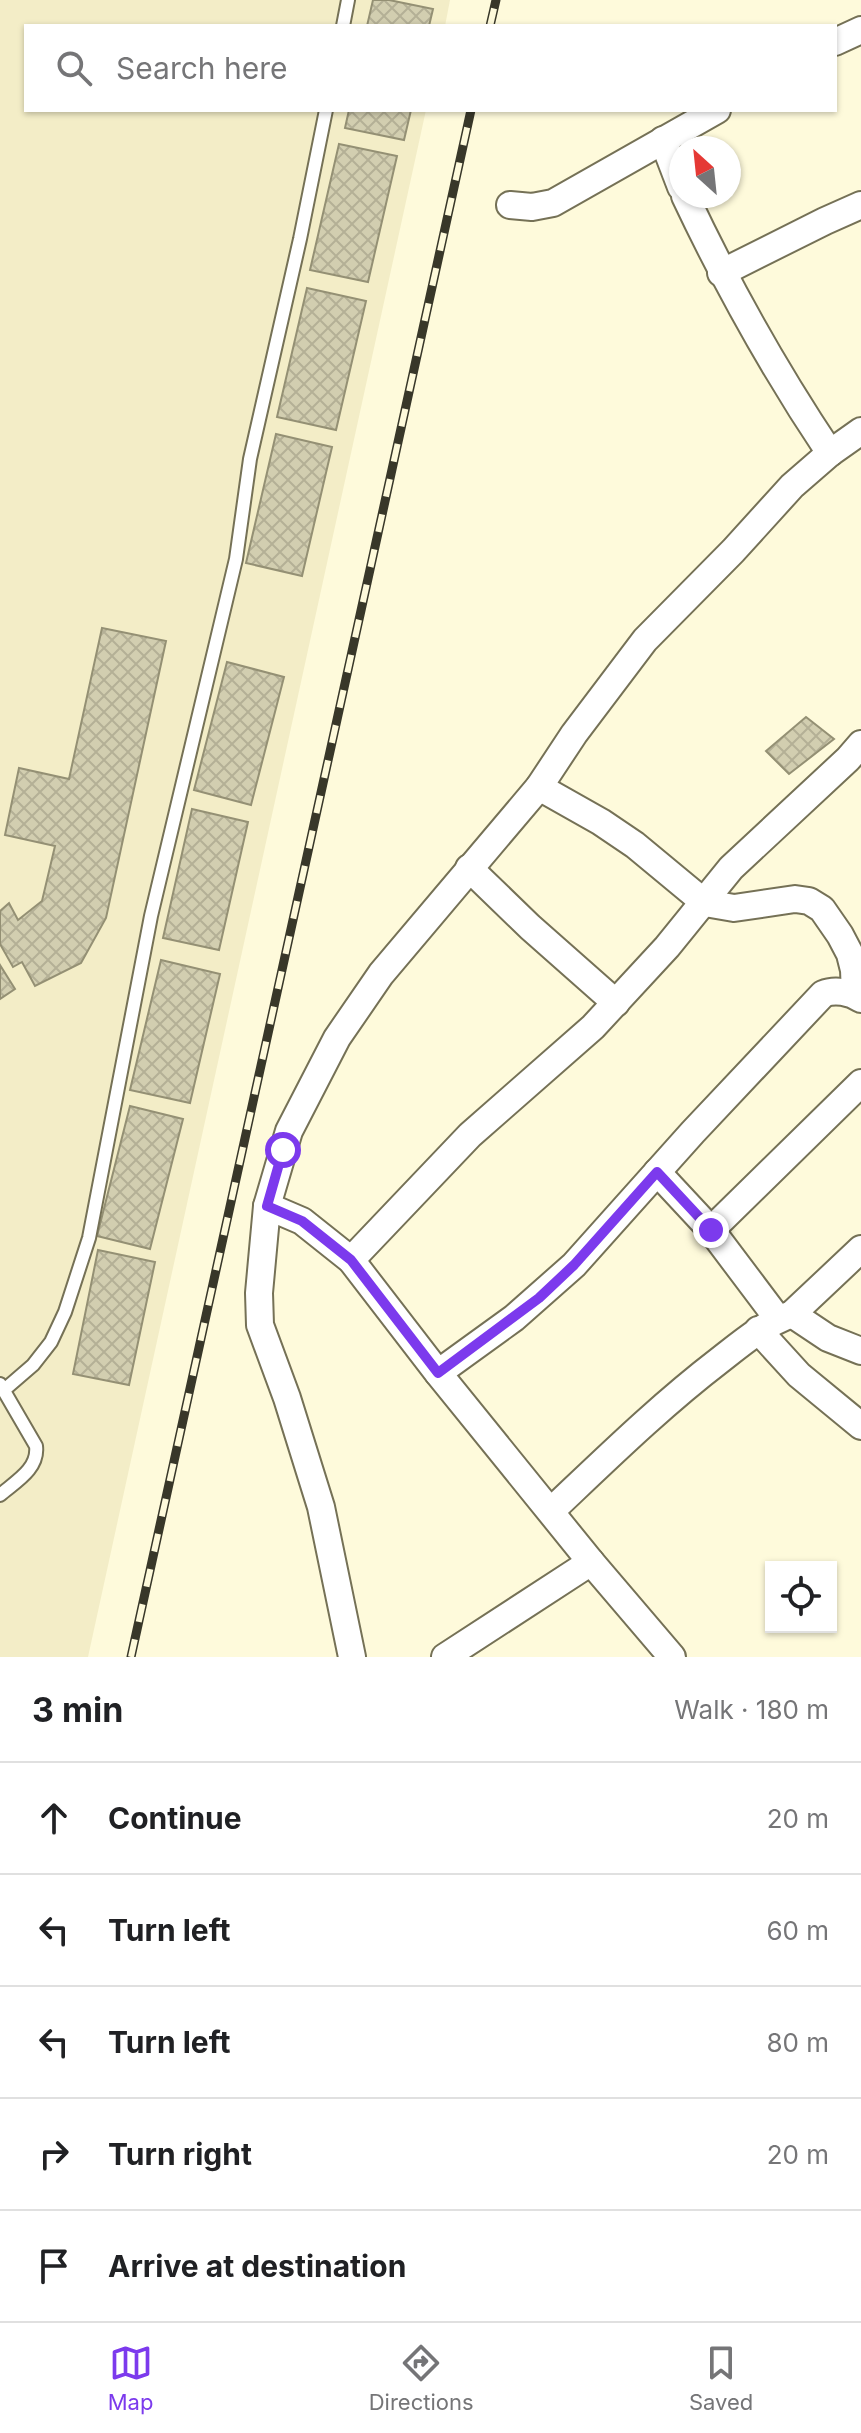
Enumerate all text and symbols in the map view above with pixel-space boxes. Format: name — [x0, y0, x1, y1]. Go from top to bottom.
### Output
search box — [24, 24, 837, 112]
icon: search — [52, 46, 96, 90]
text: Search here — [116, 50, 288, 86]
north arrow — [669, 136, 741, 208]
route start — [265, 1132, 301, 1168]
route end — [693, 1212, 729, 1248]
map controls — [765, 1561, 837, 1633]
button: locate — [765, 1561, 837, 1633]
text: 3 min — [32, 1689, 123, 1730]
text: Walk · 180 m — [674, 1694, 829, 1725]
icon: ahead — [32, 1796, 76, 1840]
text: Continue — [108, 1800, 242, 1836]
text: 20 m — [767, 1803, 829, 1834]
icon: left — [32, 1908, 76, 1952]
text: Turn left — [108, 1912, 230, 1948]
text: 60 m — [766, 1915, 829, 1946]
icon: left — [32, 2020, 76, 2064]
text: Turn left — [108, 2024, 230, 2060]
text: 80 m — [766, 2027, 829, 2058]
icon: right — [32, 2132, 76, 2176]
text: Turn right — [108, 2136, 252, 2172]
text: 20 m — [767, 2139, 829, 2170]
icon: arrive — [32, 2244, 76, 2288]
text: Arrive at destination — [108, 2248, 406, 2284]
tab: Map — [108, 2341, 153, 2415]
tab: Directions — [369, 2341, 474, 2415]
tab: Saved — [689, 2341, 753, 2415]

